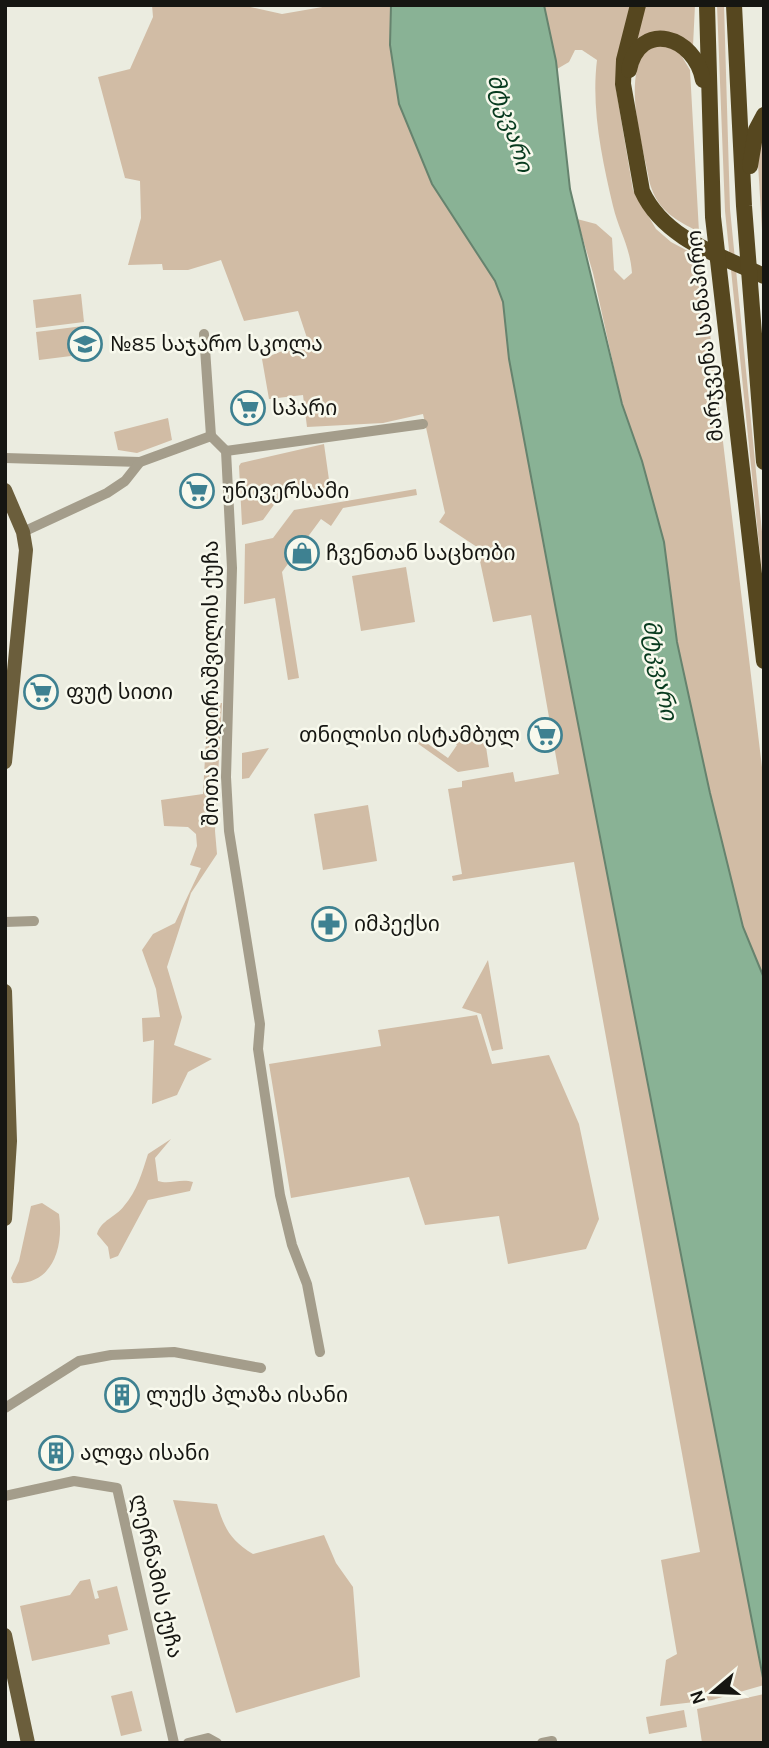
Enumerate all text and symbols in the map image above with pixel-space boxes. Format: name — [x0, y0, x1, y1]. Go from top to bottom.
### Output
water label: მტკვარი — [481, 71, 539, 176]
street label: მარჯვენა სანაპირო — [682, 229, 728, 443]
school or university icon: №85 საჯარო სკოლა — [66, 325, 104, 363]
place label: №85 საჯარო სკოლა — [110, 332, 323, 357]
supermarket icon: სპარი — [229, 389, 267, 427]
place label: სპარი — [272, 396, 337, 420]
supermarket icon: უნივერსამი — [178, 472, 216, 510]
place label: უნივერსამი — [222, 479, 349, 503]
shop icon: ჩვენთან საცხობი — [283, 534, 321, 572]
street label: შოთა ნადირაშვილის ქუჩა — [199, 540, 224, 826]
place label: ჩვენთან საცხობი — [326, 541, 516, 565]
water label: მტკვარი — [637, 618, 683, 723]
supermarket icon: ფუტ სითი — [22, 673, 60, 711]
place label: ფუტ სითი — [66, 680, 173, 704]
supermarket icon: თნილისი ისტამბულ — [526, 716, 564, 754]
place label: თნილისი ისტამბულ — [299, 723, 520, 748]
pharmacy icon: იმპექსი — [310, 905, 348, 943]
place label: იმპექსი — [354, 912, 440, 936]
building icon: ლუქს პლაზა ისანი — [103, 1376, 141, 1414]
place label: ლუქს პლაზა ისანი — [146, 1383, 348, 1408]
building icon: ალფა ისანი — [37, 1434, 75, 1472]
place label: ალფა ისანი — [80, 1441, 210, 1466]
street label: ლერწამის ქუჩა — [125, 1492, 188, 1661]
north arrow — [678, 1657, 748, 1727]
text: N — [685, 1687, 710, 1707]

